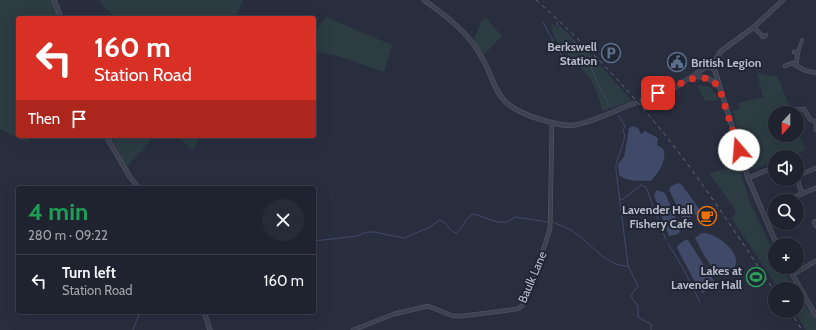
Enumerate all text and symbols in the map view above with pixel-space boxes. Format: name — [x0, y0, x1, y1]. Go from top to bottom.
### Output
text: 160 m — [94, 30, 170, 64]
icon: left — [28, 32, 80, 84]
place label: Berkswell Station — [547, 39, 597, 68]
parking icon: Berkswell Station — [600, 42, 622, 64]
public building icon: British Legion — [666, 51, 688, 73]
place label: British Legion — [691, 55, 761, 70]
text: Station Road — [94, 64, 192, 86]
pin — [641, 76, 675, 110]
icon: arrive — [647, 82, 669, 104]
north arrow — [768, 106, 804, 142]
map controls — [768, 106, 804, 318]
icon: arrive — [68, 108, 90, 130]
text: Then — [28, 110, 60, 128]
position arrow — [718, 129, 760, 171]
button: sound — [768, 150, 804, 186]
button: search — [768, 194, 804, 230]
text: 4 min — [28, 197, 88, 226]
button: close — [262, 199, 304, 241]
place label: Lavender Hall Fishery Cafe — [622, 202, 693, 231]
cafe icon: Lavender Hall Fishery Cafe — [696, 205, 718, 227]
text: 280 m · 09:22 — [28, 227, 108, 243]
button: + — [768, 238, 804, 274]
street label: Baulk Lane — [514, 249, 550, 305]
place label: Lakes at Lavender Hall — [671, 263, 742, 292]
text: Turn left — [62, 264, 116, 282]
sports icon: Lakes at Lavender Hall — [745, 266, 767, 288]
icon: left — [28, 270, 50, 292]
text: 160 m — [264, 272, 304, 290]
text: Station Road — [62, 282, 133, 298]
button: − — [768, 282, 804, 318]

